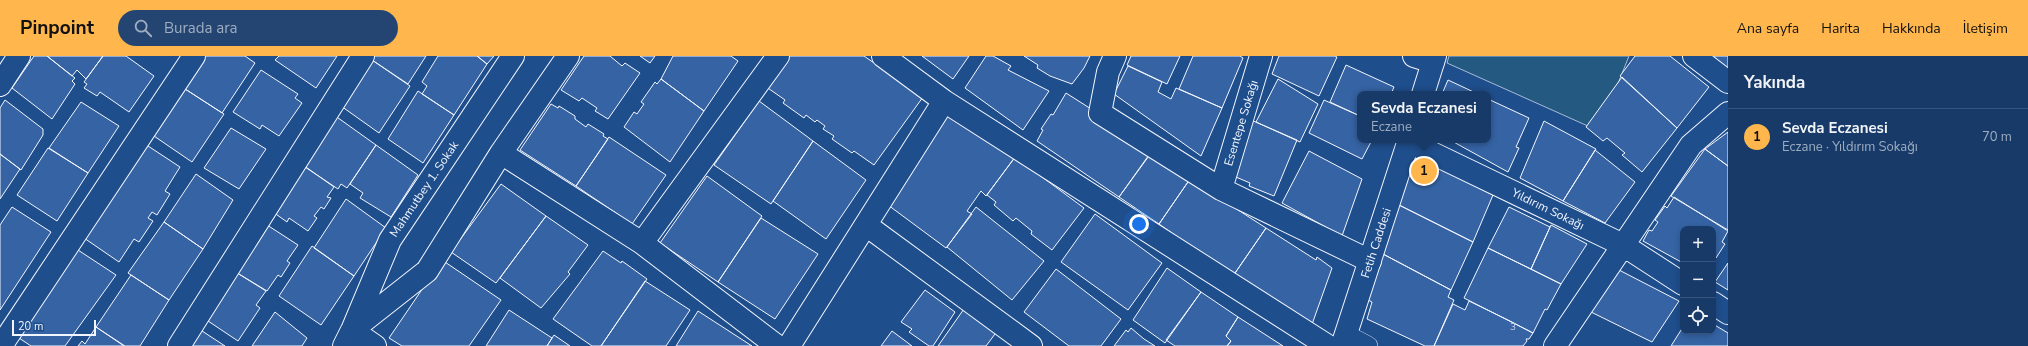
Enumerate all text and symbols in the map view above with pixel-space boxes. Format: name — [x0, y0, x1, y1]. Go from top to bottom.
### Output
search box — [118, 10, 398, 46]
text: Pinpoint — [20, 15, 94, 41]
icon: search — [132, 17, 154, 39]
text: Burada ara — [164, 18, 238, 38]
text: Ana sayfa — [1737, 19, 1799, 38]
text: Harita — [1821, 19, 1860, 38]
text: Hakkında — [1882, 19, 1941, 38]
text: İletişim — [1963, 19, 2008, 38]
text: Yakında — [1744, 71, 1805, 94]
street label: Esentepe Sokağı — [1220, 78, 1262, 168]
popup — [1357, 91, 1491, 143]
text: Sevda Eczanesi — [1371, 98, 1477, 118]
text: Eczane — [1371, 118, 1412, 136]
text: Sevda Eczanesi — [1782, 118, 1888, 138]
text: 1 — [1753, 128, 1761, 146]
text: 70 m — [1982, 128, 2012, 146]
street label: Mahmutbey 1. Sokak — [386, 137, 463, 240]
text: Eczane · Yıldırım Sokağı — [1782, 138, 1918, 156]
pin: 1 — [1411, 156, 1437, 186]
street label: Yıldırım Sokağı — [1508, 184, 1587, 233]
street label: Fetih Caddesi — [1357, 206, 1395, 280]
your location — [1129, 214, 1149, 234]
map controls — [1680, 226, 1716, 334]
button: + — [1680, 226, 1716, 262]
button: − — [1680, 262, 1716, 298]
button: locate — [1680, 298, 1716, 334]
scale bar — [12, 318, 96, 337]
text: 20 m — [18, 319, 43, 334]
house number: 3 — [1510, 320, 1516, 334]

